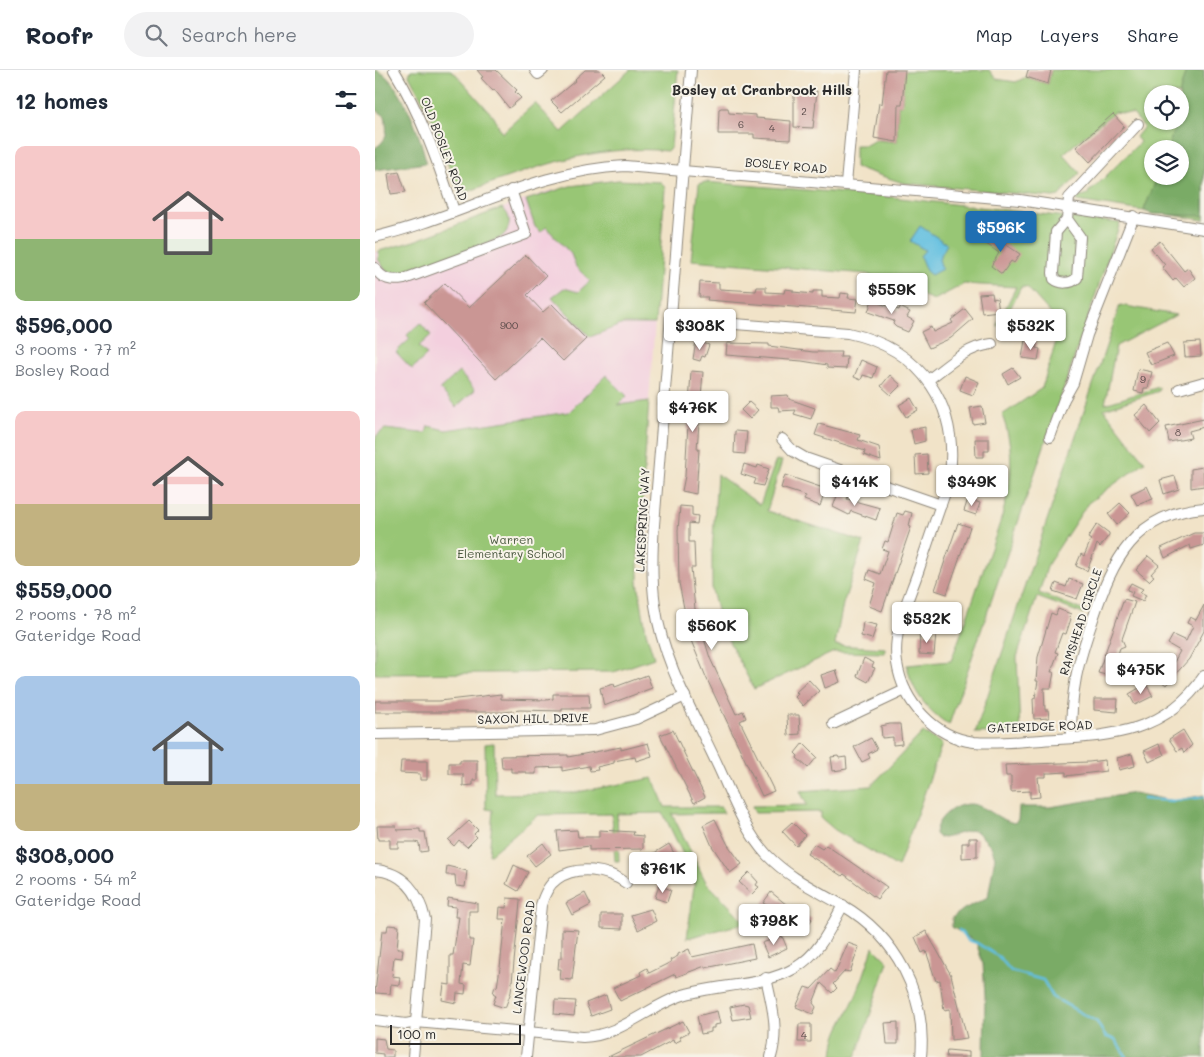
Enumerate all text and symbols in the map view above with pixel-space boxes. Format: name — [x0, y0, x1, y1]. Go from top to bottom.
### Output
search box — [124, 12, 474, 57]
text: Roofr — [25, 19, 94, 50]
icon: search — [142, 21, 170, 49]
text: Search here — [182, 22, 297, 47]
text: Map — [976, 23, 1012, 47]
text: Layers — [1040, 23, 1099, 47]
text: Share — [1127, 23, 1179, 47]
district label: Bosley at Cranbrook Hills — [672, 80, 852, 99]
map controls — [1144, 85, 1189, 185]
button: locate — [1144, 85, 1189, 130]
icon: filters — [332, 86, 360, 114]
text: 12 homes — [15, 87, 108, 114]
street label: OLD BOSLEY ROAD — [418, 94, 472, 203]
house number: 2 — [801, 104, 807, 118]
house number: 6 — [738, 117, 744, 131]
house number: 4 — [769, 121, 775, 135]
button: layers — [1144, 140, 1189, 185]
street label: BOSLEY ROAD — [744, 153, 828, 177]
icon: home — [143, 178, 233, 268]
pin: $596K — [966, 210, 1036, 253]
text: $596K — [976, 216, 1026, 237]
pin: $559K — [857, 272, 927, 315]
text: $559K — [868, 278, 916, 299]
pin: $308K — [665, 308, 735, 351]
pin: $532K — [996, 308, 1066, 351]
text: $596,000 — [15, 311, 113, 338]
text: $308K — [675, 314, 725, 335]
text: $532K — [1007, 314, 1055, 335]
house number: 900 — [500, 318, 518, 332]
text: 3 rooms · 77 m² — [15, 338, 136, 359]
text: Bosley Road — [15, 359, 109, 380]
house number: 9 — [1140, 372, 1146, 386]
pin: $476K — [658, 390, 728, 433]
text: $476K — [668, 396, 718, 417]
house number: 8 — [1175, 425, 1181, 439]
icon: home — [143, 443, 233, 533]
pin: $414K — [820, 464, 890, 507]
pin: $349K — [937, 464, 1007, 507]
street label: LAKESPRING WAY — [631, 467, 653, 572]
text: $414K — [831, 470, 879, 491]
text: $349K — [947, 470, 997, 491]
park label: Warren Elementary School — [457, 531, 565, 561]
street label: RAMSHEAD CIRCLE — [1055, 566, 1105, 677]
text: $559,000 — [15, 576, 112, 603]
pin: $532K — [892, 602, 962, 644]
text: 2 rooms · 78 m² — [15, 603, 136, 624]
text: $532K — [903, 607, 951, 628]
pin: $560K — [677, 608, 747, 651]
text: $560K — [687, 614, 737, 635]
text: Gateridge Road — [15, 624, 141, 645]
pin: $475K — [1106, 652, 1176, 695]
text: $475K — [1117, 658, 1165, 679]
icon: home — [143, 708, 233, 798]
street label: SAXON HILL DRIVE — [477, 709, 589, 727]
street label: GATERIDGE ROAD — [987, 716, 1093, 736]
text: $308,000 — [15, 841, 114, 868]
pin: $761K — [628, 852, 698, 894]
text: $761K — [640, 857, 686, 878]
text: 2 rooms · 54 m² — [15, 868, 136, 889]
text: Gateridge Road — [15, 889, 141, 910]
street label: LANCEWOOD ROAD — [508, 899, 538, 1015]
pin: $798K — [739, 904, 809, 946]
text: $798K — [750, 909, 798, 930]
scale bar — [390, 1022, 521, 1045]
text: 100 m — [397, 1024, 436, 1043]
house number: 4 — [801, 1028, 807, 1042]

